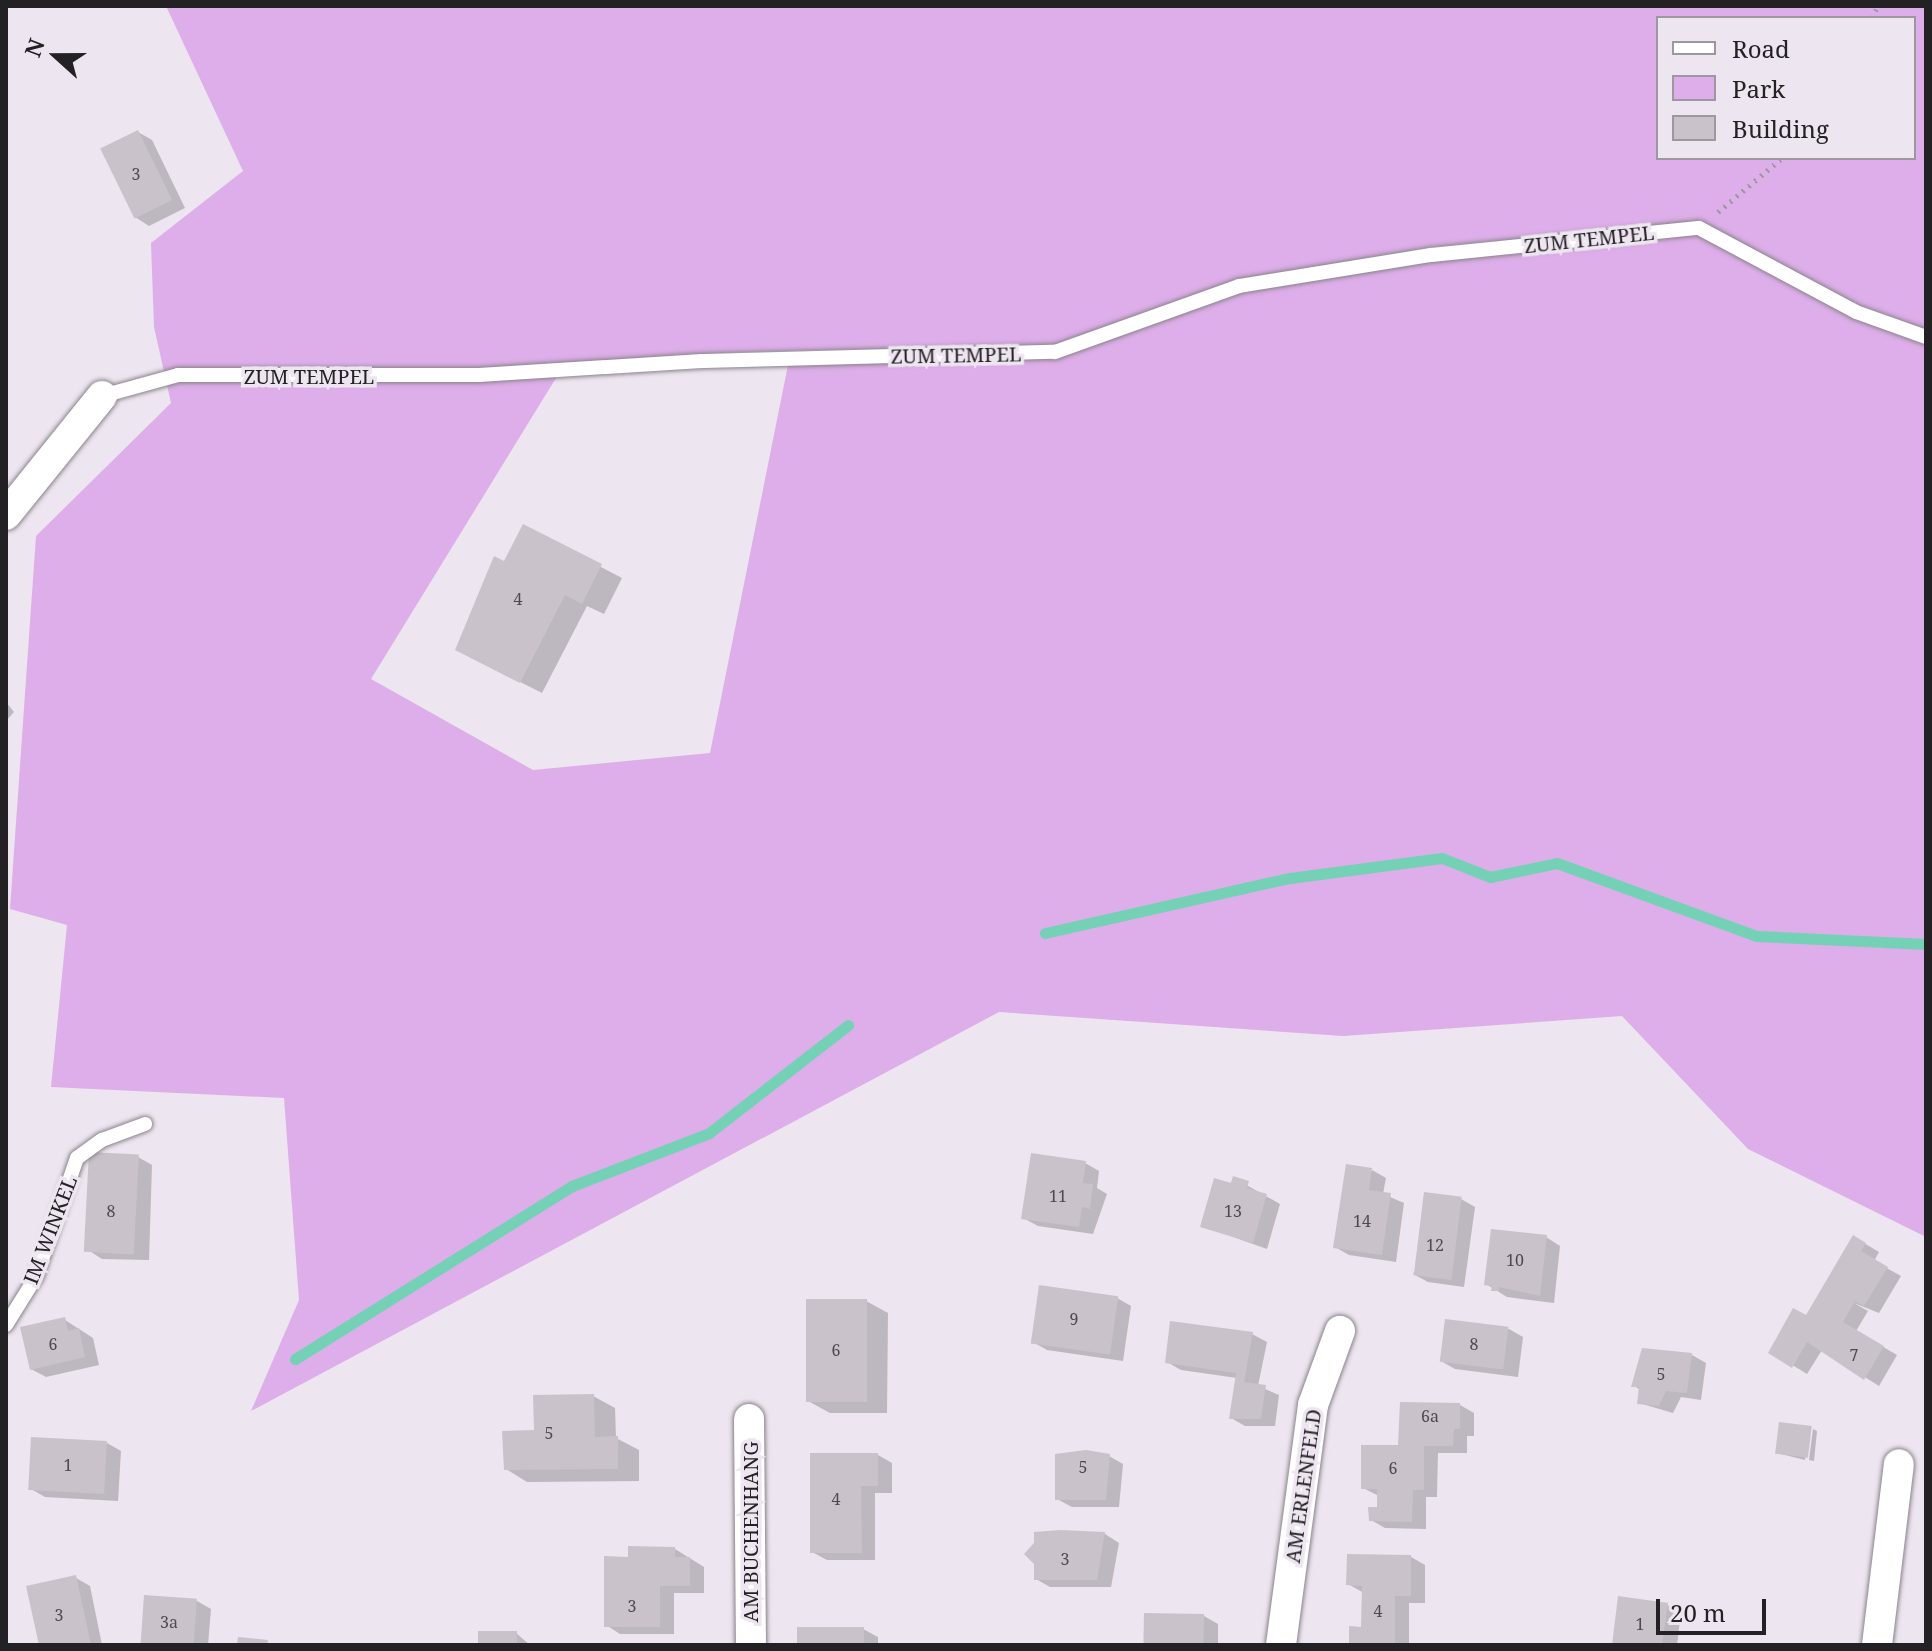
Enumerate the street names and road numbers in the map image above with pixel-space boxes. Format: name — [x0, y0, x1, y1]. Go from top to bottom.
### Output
street label: ZUM TEMPEL — [1523, 220, 1655, 258]
street label: ZUM TEMPEL — [890, 342, 1022, 368]
street label: ZUM TEMPEL — [244, 364, 374, 388]
street label: IM WINKEL — [18, 1173, 82, 1287]
street label: AM ERLENFELD — [1280, 1408, 1326, 1564]
street label: AM BUCHENHANG — [738, 1442, 762, 1622]

